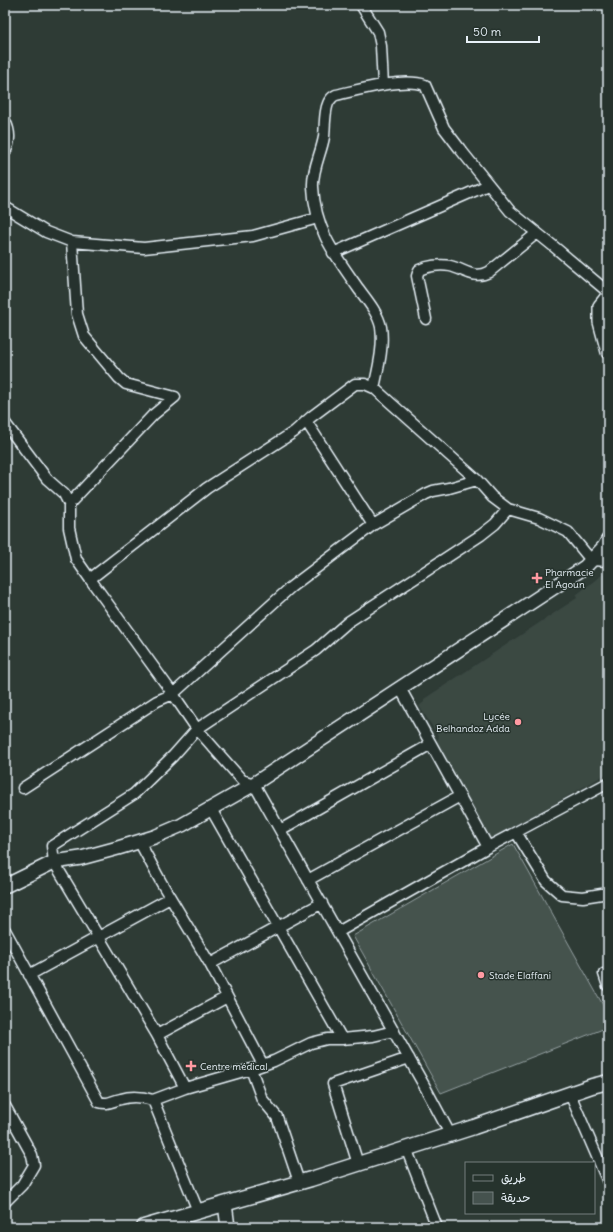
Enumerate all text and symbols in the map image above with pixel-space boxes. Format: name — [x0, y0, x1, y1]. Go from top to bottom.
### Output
scale bar — [467, 18, 539, 44]
text: 50 m — [473, 24, 502, 39]
place label: Pharmacie El Agoun — [545, 566, 594, 591]
marker: Pharmacie El Agoun — [532, 573, 542, 583]
place label: Lycée Belhandoz Adda — [436, 710, 510, 735]
marker: Lycée Belhandoz Adda — [513, 717, 523, 727]
place label: Stade Elaffani — [489, 969, 551, 982]
marker: Stade Elaffani — [476, 970, 486, 980]
marker: Centre médical — [185, 1060, 197, 1072]
place label: Centre médical — [200, 1060, 268, 1073]
legend — [465, 1162, 595, 1214]
text: طريق — [501, 1170, 526, 1185]
text: حديقة — [501, 1190, 530, 1205]

